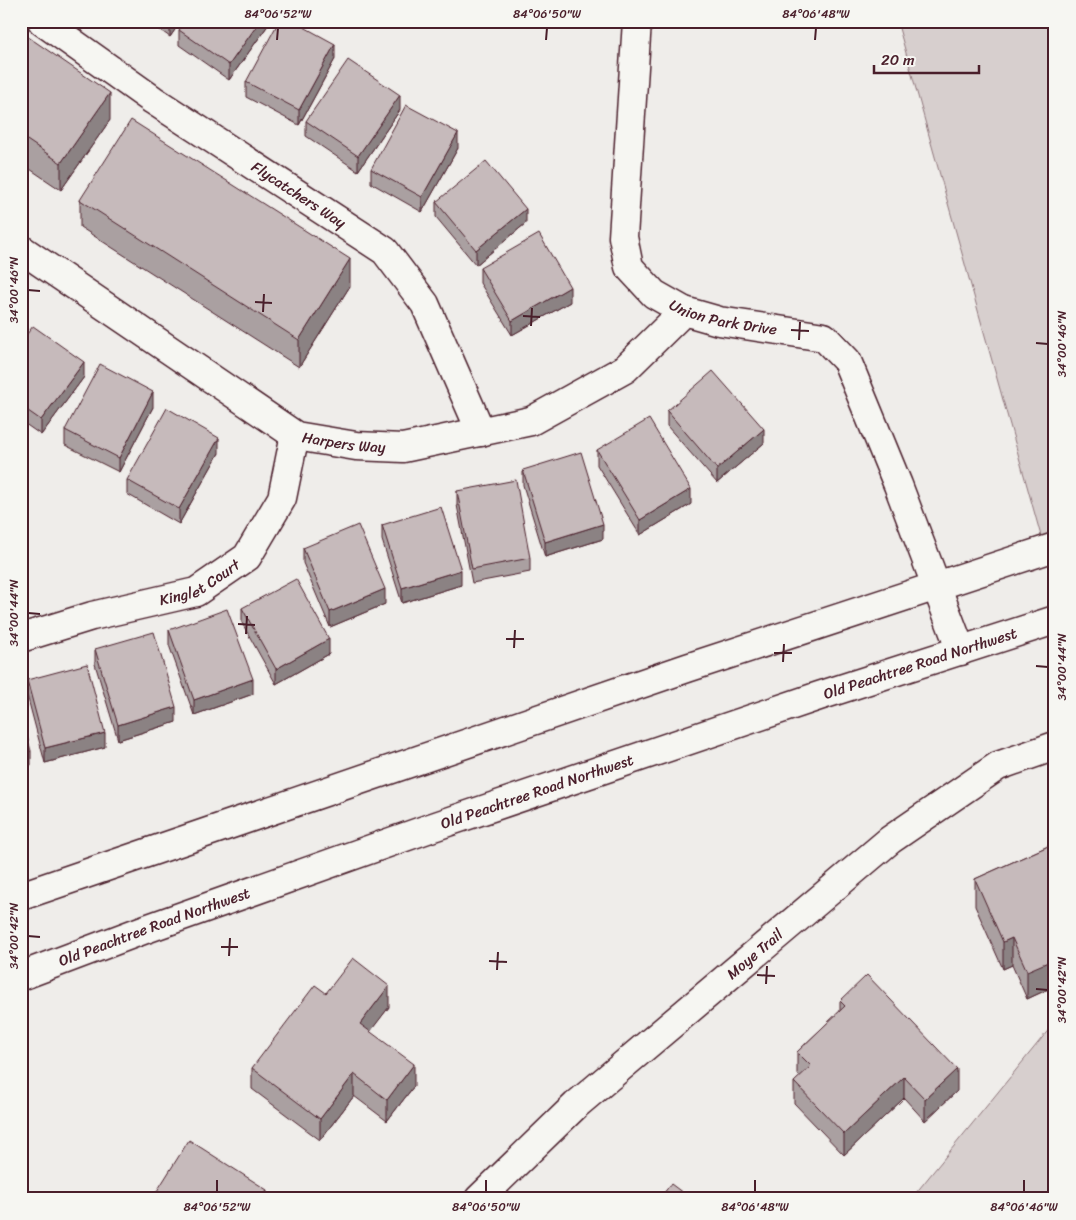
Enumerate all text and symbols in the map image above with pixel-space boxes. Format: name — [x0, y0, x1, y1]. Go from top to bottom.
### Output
text: 84°06'52"W — [244, 3, 312, 25]
text: 84°06'50"W — [513, 3, 582, 25]
text: 84°06'48"W — [782, 3, 851, 25]
scale bar — [874, 42, 978, 74]
text: 20 m — [881, 47, 915, 73]
street label: Flycatchers Way — [246, 154, 352, 236]
text: 34°00'46"N — [3, 256, 25, 323]
street label: Union Park Drive — [664, 292, 779, 343]
text: 34°00'46"N — [1051, 310, 1073, 377]
street label: Harpers Way — [300, 424, 386, 460]
street label: Kinglet Court — [157, 552, 246, 613]
text: 34°00'44"N — [3, 579, 25, 647]
street label: Old Peachtree Road Northwest — [820, 620, 1021, 707]
text: 34°00'44"N — [1051, 633, 1073, 701]
street label: Old Peachtree Road Northwest — [437, 747, 637, 837]
street label: Old Peachtree Road Northwest — [55, 880, 254, 974]
text: 34°00'42"N — [3, 902, 25, 969]
street label: Moye Trail — [720, 922, 790, 986]
text: 34°00'42"N — [1051, 956, 1073, 1023]
text: 84°06'52"W — [183, 1196, 251, 1218]
text: 84°06'50"W — [452, 1196, 521, 1218]
text: 84°06'48"W — [721, 1196, 790, 1218]
text: 84°06'46"W — [990, 1196, 1058, 1218]

